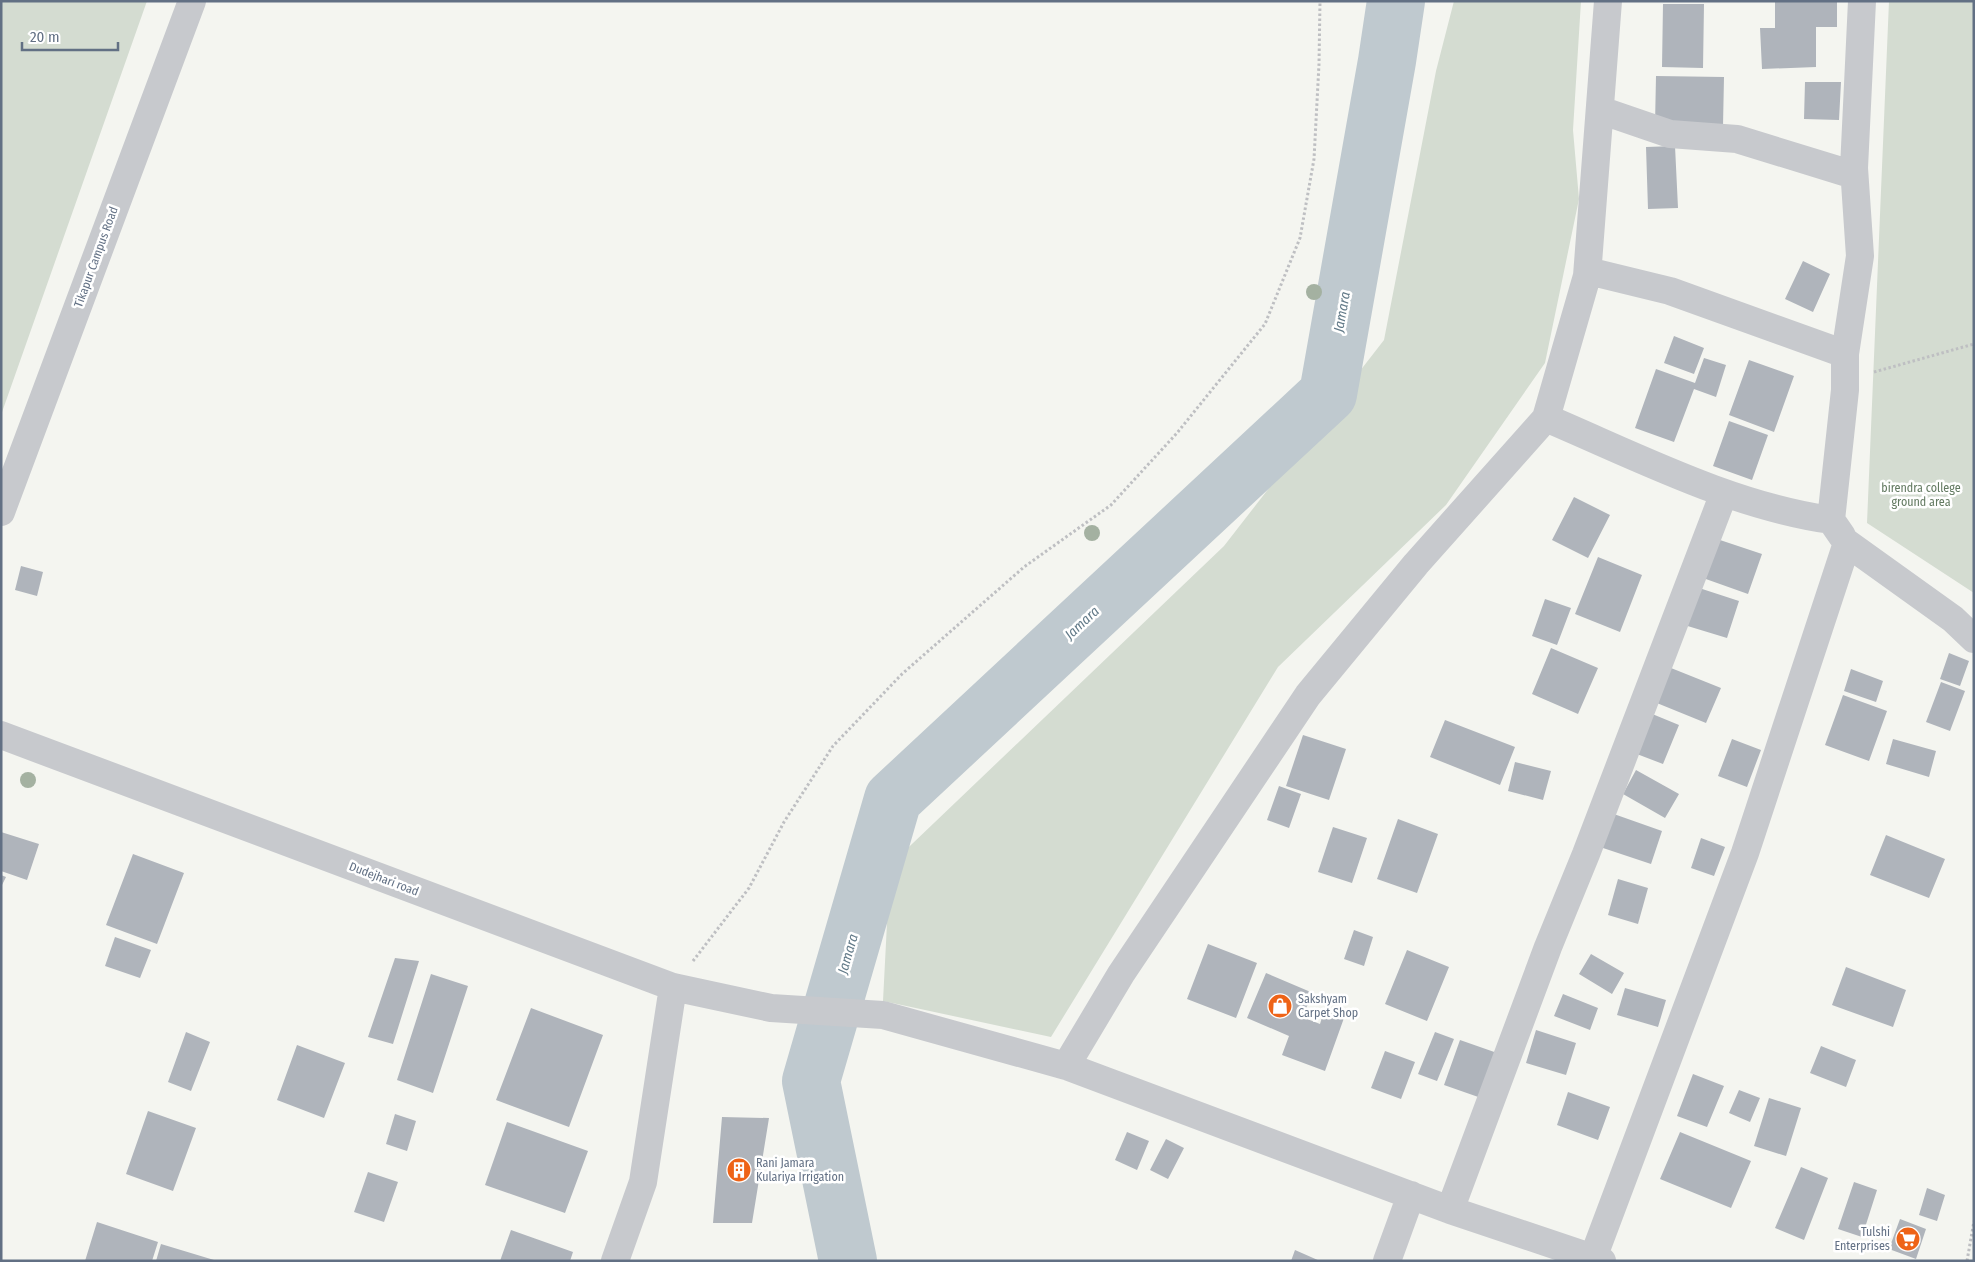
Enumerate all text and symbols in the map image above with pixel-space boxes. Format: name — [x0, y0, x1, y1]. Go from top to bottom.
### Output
scale bar — [22, 20, 119, 52]
text: 20 m — [30, 28, 60, 46]
street label: Tikapur Campus Road — [71, 205, 121, 309]
water label: Jamara — [1330, 290, 1354, 335]
park label: birendra college ground area — [1881, 481, 1961, 509]
water label: Jamara — [1061, 603, 1103, 644]
street label: Dudejhari road — [347, 859, 421, 899]
water label: Jamara — [834, 932, 862, 977]
place label: Sakshyam Carpet Shop — [1298, 992, 1358, 1020]
shop icon: Sakshyam Carpet Shop — [1267, 993, 1293, 1019]
place label: Rani Jamara Kulariya Irrigation — [756, 1156, 844, 1184]
building icon: Rani Jamara Kulariya Irrigation — [726, 1157, 752, 1183]
place label: Tulshi Enterprises — [1835, 1225, 1890, 1253]
supermarket icon: Tulshi Enterprises — [1895, 1226, 1921, 1252]

